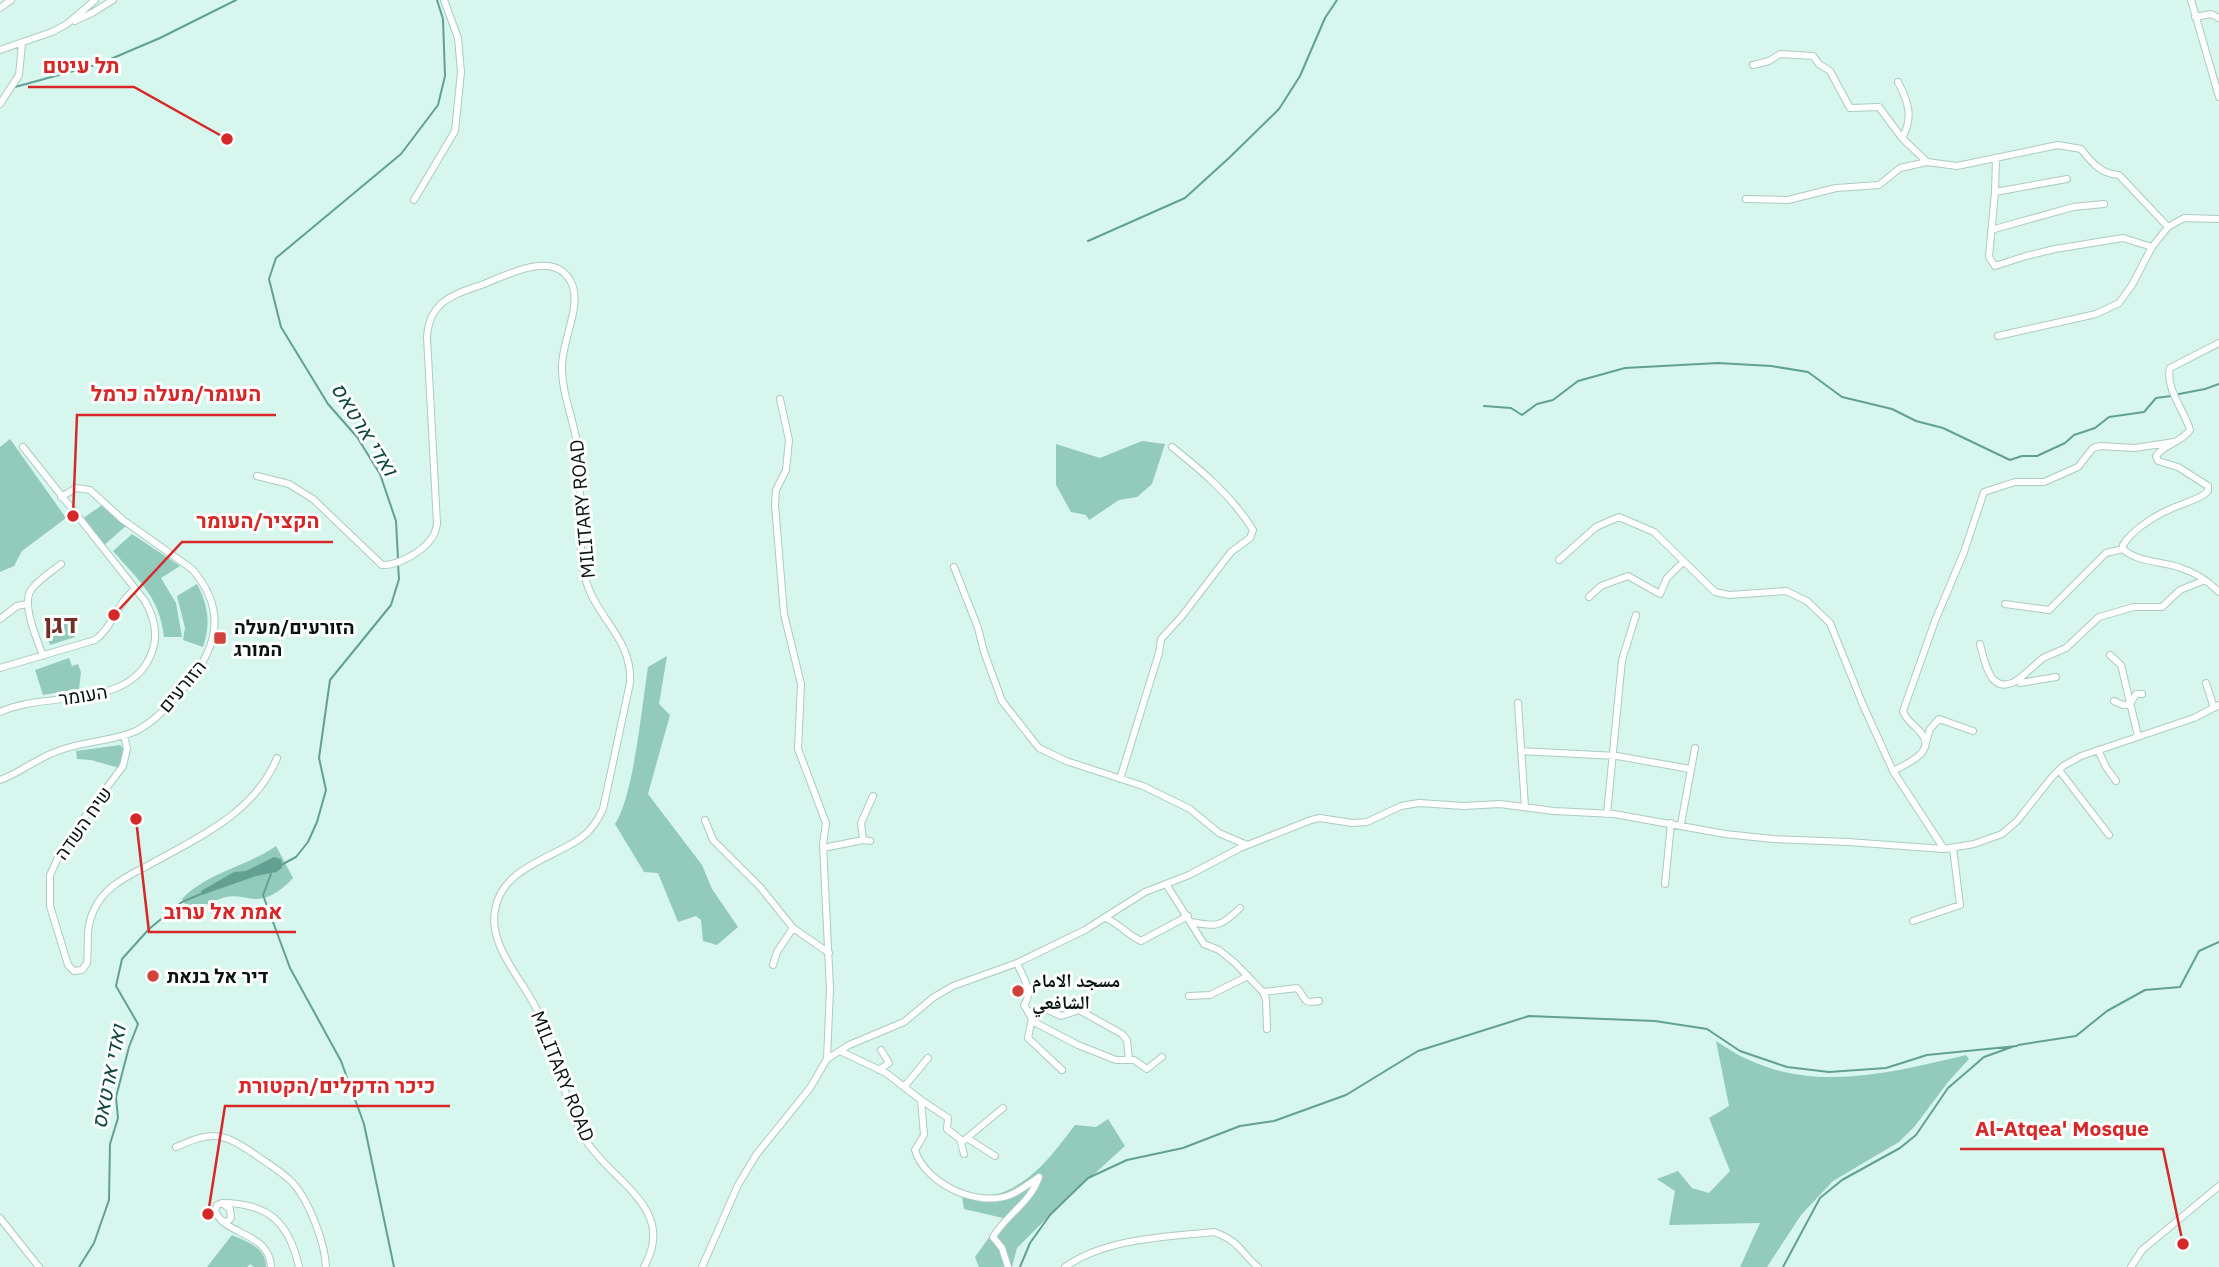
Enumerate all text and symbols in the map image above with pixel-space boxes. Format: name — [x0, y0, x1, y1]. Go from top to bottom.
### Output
callout: תל עיטם — [28, 45, 134, 87]
text: תל עיטם — [42, 51, 120, 79]
callout: העומר/מעלה כרמל — [77, 373, 276, 415]
water label: ואדי ארטאס — [325, 376, 406, 482]
text: העומר/מעלה כרמל — [91, 379, 261, 407]
street label: MILITARY ROAD — [564, 439, 600, 579]
callout: הקציר/העומר — [182, 500, 333, 542]
text: הקציר/העומר — [196, 506, 320, 534]
district label: דגן — [44, 606, 78, 640]
place label: הזורעים/מעלה המורג — [234, 615, 355, 661]
marker: הזורעים/מעלה המורג — [212, 630, 228, 646]
street label: הזורעים — [153, 655, 211, 717]
street label: העומר — [57, 679, 109, 711]
street label: שיח השדה — [49, 782, 117, 864]
callout: אמת אל ערוב — [149, 890, 296, 932]
text: אמת אל ערוב — [164, 897, 282, 925]
place label: דיר אל בנאת — [167, 964, 269, 988]
marker: דיר אל בנאת — [145, 968, 161, 984]
place label: مسجد الامام الشافعي — [1032, 968, 1120, 1018]
marker: مسجد الامام الشافعي — [1010, 983, 1026, 999]
street label: MILITARY ROAD — [526, 1007, 600, 1145]
water label: ואדי ארטאס — [84, 1021, 132, 1131]
callout: כיכר הדקלים/הקטורת — [225, 1064, 450, 1106]
text: כיכר הדקלים/הקטורת — [239, 1071, 435, 1099]
callout: Al-Atqea' Mosque — [1960, 1107, 2163, 1149]
text: Al-Atqea' Mosque — [1975, 1114, 2149, 1142]

